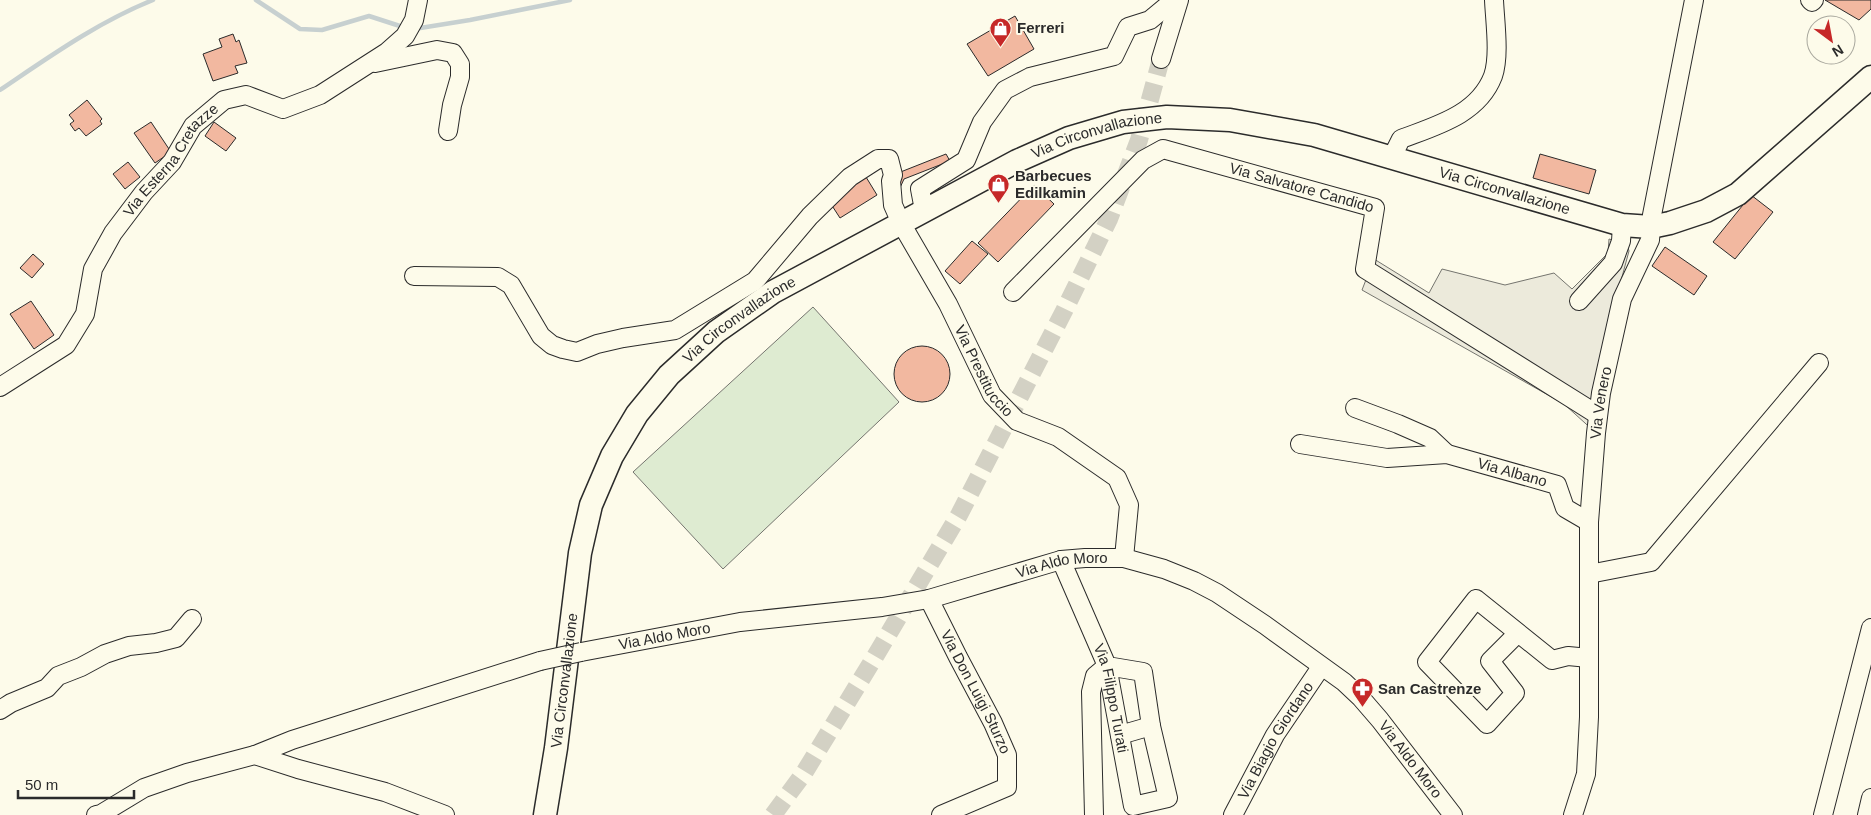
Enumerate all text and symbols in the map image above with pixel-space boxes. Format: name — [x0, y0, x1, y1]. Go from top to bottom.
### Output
north arrow — [1806, 15, 1856, 65]
shop icon: Ferreri — [989, 16, 1013, 47]
place label: Ferreri — [1017, 19, 1065, 36]
text: N — [1829, 42, 1846, 60]
street label: Via Esterna Cretazze — [120, 100, 221, 220]
street label: Via Circonvallazione — [1029, 109, 1163, 162]
street label: Via Salvatore Candido — [1228, 159, 1376, 215]
street label: Via Circonvallazione — [1437, 163, 1572, 217]
place label: Barbecues Edilkamin — [1015, 167, 1092, 201]
shop icon: Barbecues Edilkamin — [987, 173, 1011, 204]
street label: Via Circonvallazione — [679, 273, 798, 366]
street label: Via Prestituccio — [951, 322, 1017, 420]
street label: Via Venero — [1587, 365, 1615, 440]
street label: Via Albano — [1476, 454, 1549, 490]
street label: Via Aldo Moro — [1014, 549, 1108, 581]
street label: Via Circonvallazione — [547, 612, 581, 749]
street label: Via Aldo Moro — [617, 619, 712, 653]
street label: Via Don Luigi Sturzo — [938, 627, 1014, 756]
street label: Via Filippo Turati — [1090, 641, 1132, 754]
pharmacy icon: San Castrenze — [1350, 677, 1374, 708]
street label: Via Biagio Giordano — [1234, 678, 1317, 802]
place label: San Castrenze — [1378, 680, 1481, 697]
street label: Via Aldo Moro — [1376, 717, 1446, 801]
scale bar — [18, 768, 134, 800]
text: 50 m — [25, 776, 58, 793]

